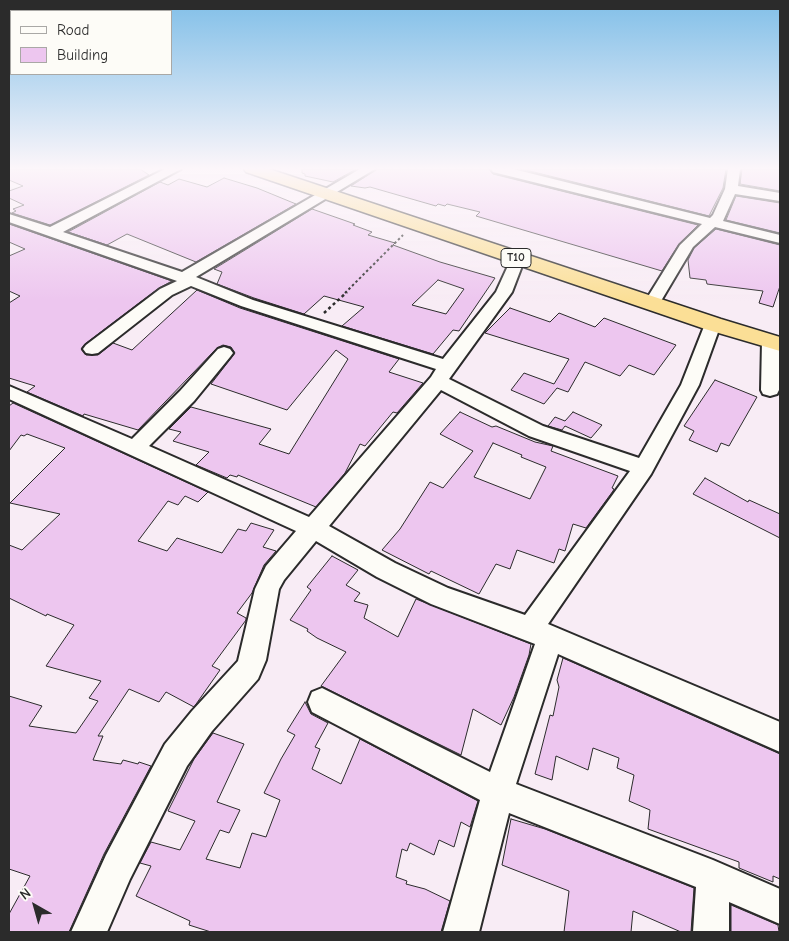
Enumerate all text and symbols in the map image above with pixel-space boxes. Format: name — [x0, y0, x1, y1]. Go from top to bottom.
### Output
legend — [10, 10, 172, 75]
text: Road — [57, 21, 89, 39]
text: Building — [57, 46, 108, 64]
road number: T10 — [501, 248, 531, 268]
north arrow — [10, 881, 60, 931]
text: N — [17, 884, 34, 903]

